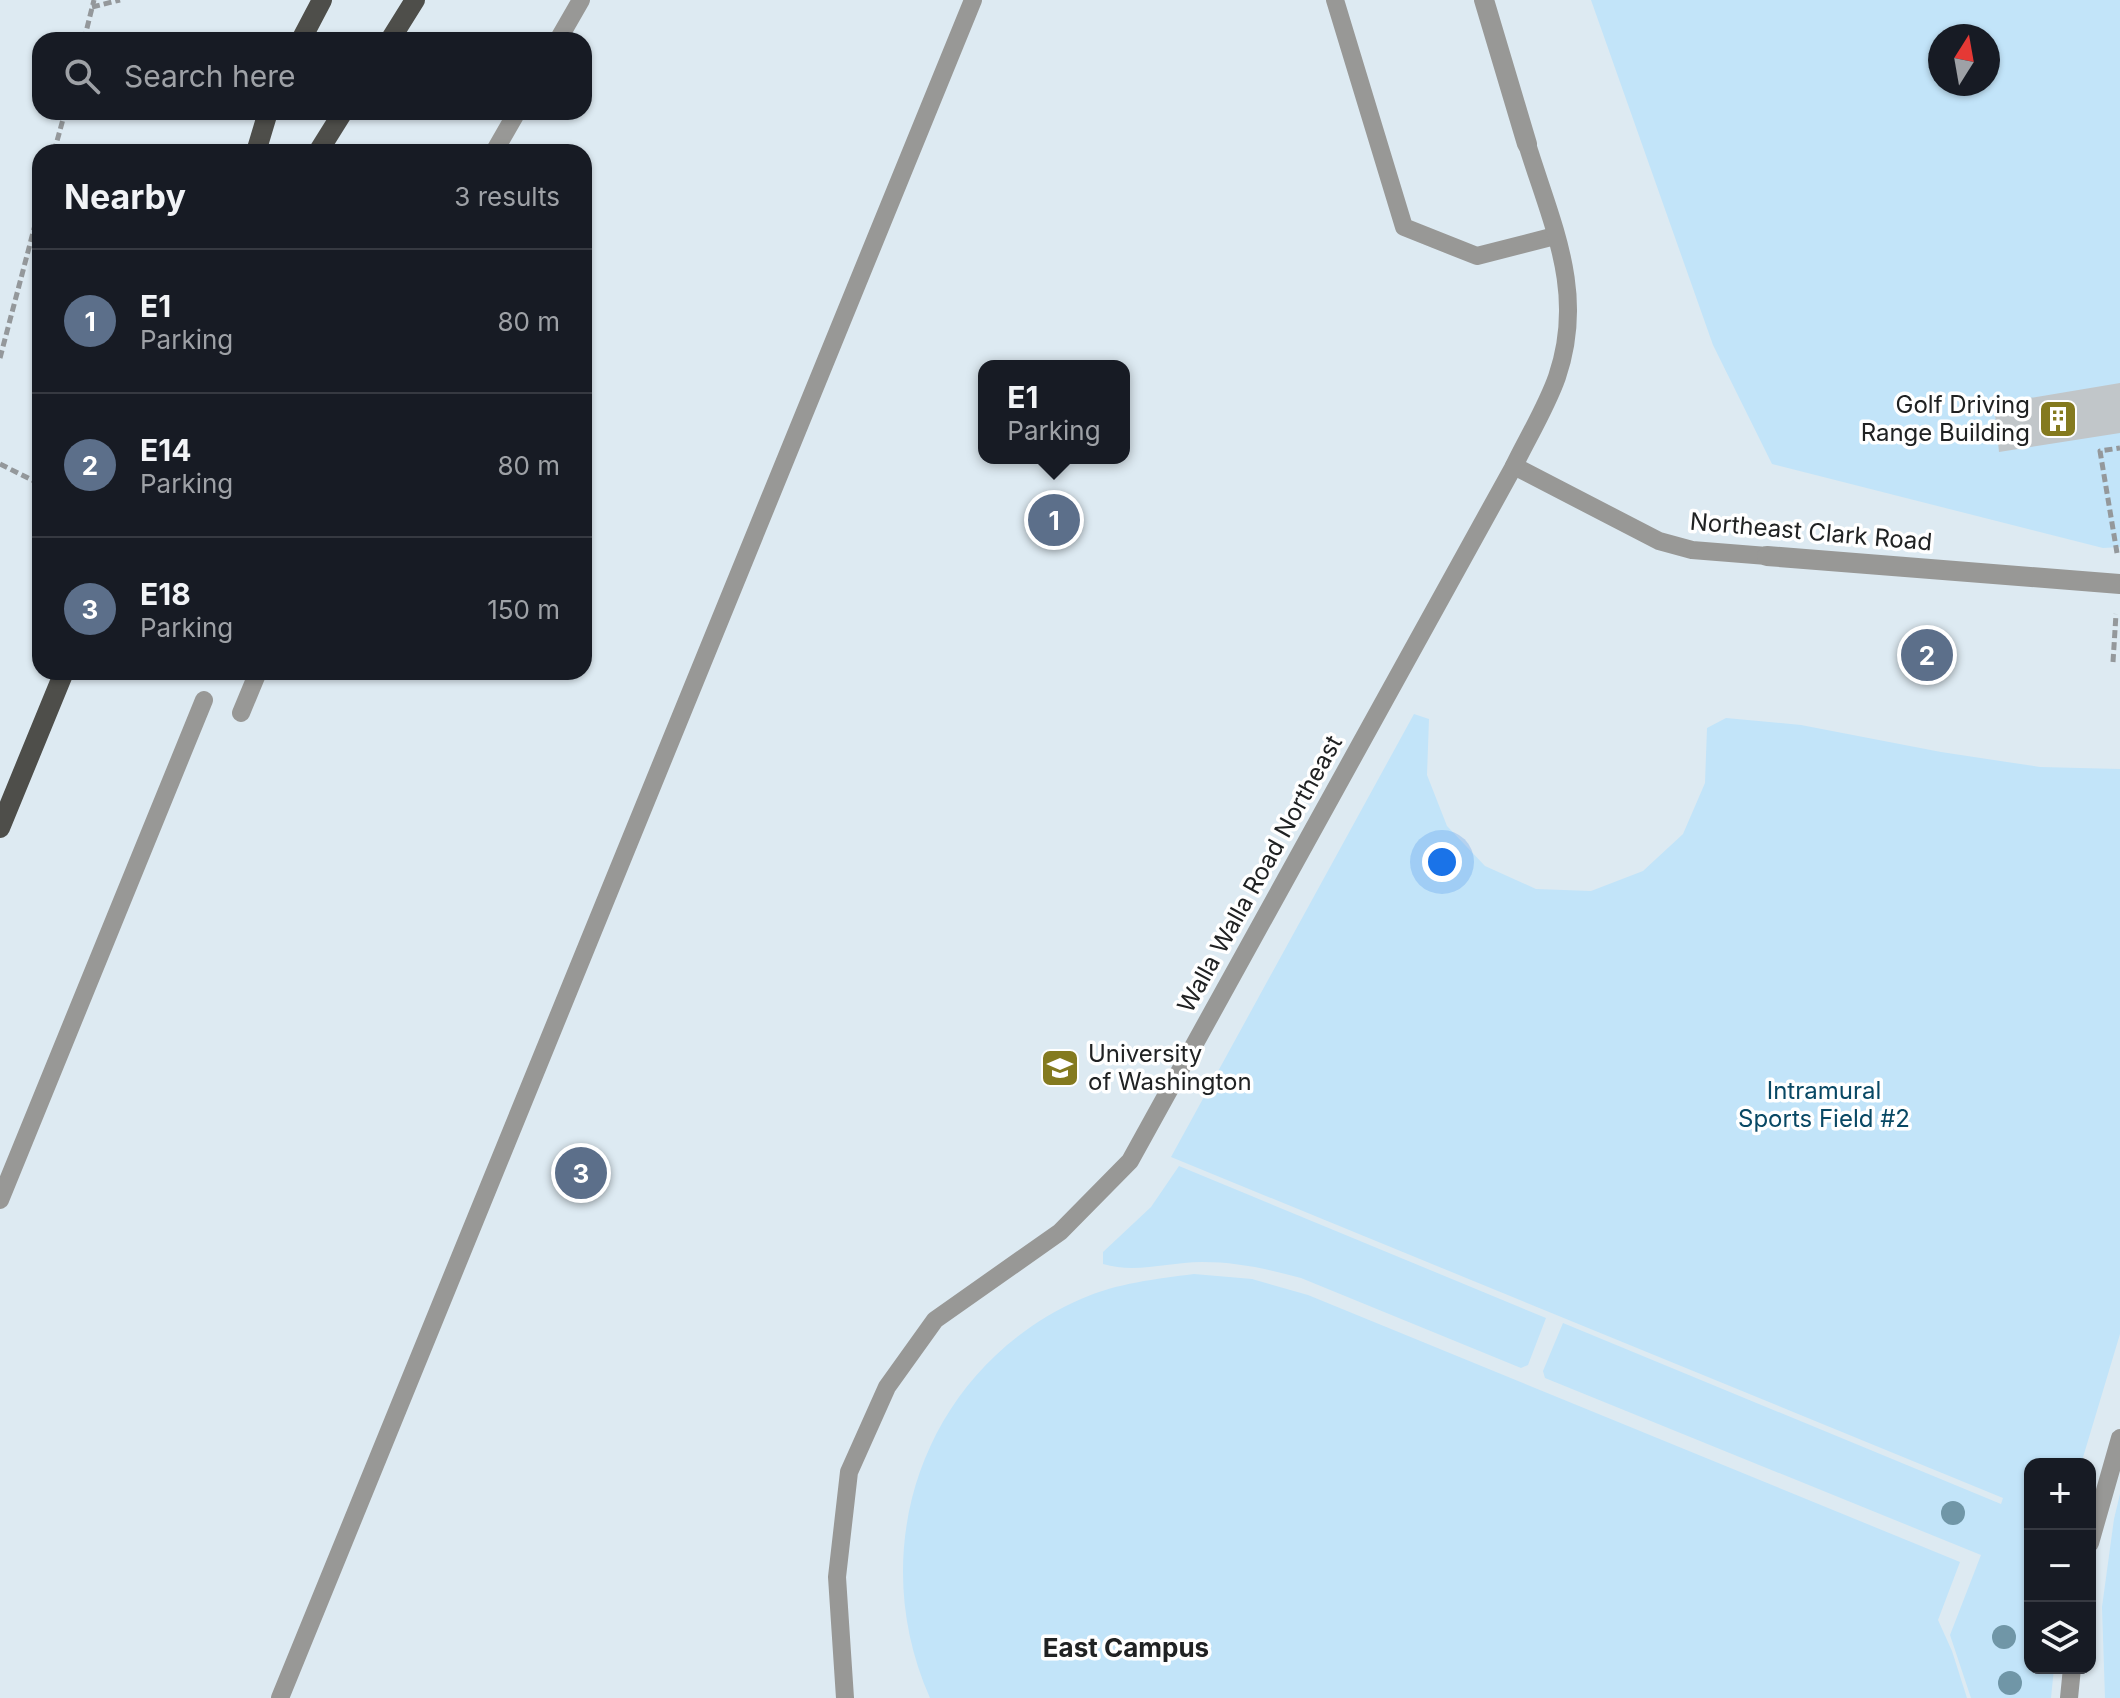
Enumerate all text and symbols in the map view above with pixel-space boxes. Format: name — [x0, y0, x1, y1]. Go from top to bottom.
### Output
north arrow — [1928, 24, 2000, 96]
search box — [32, 32, 592, 120]
icon: search — [60, 54, 104, 98]
text: Search here — [124, 58, 296, 94]
text: Nearby — [64, 176, 186, 217]
text: 3 results — [454, 181, 560, 212]
text: E1 — [140, 288, 171, 324]
text: 1 — [84, 306, 96, 337]
text: 80 m — [497, 306, 560, 337]
text: Parking — [140, 324, 233, 355]
popup — [978, 360, 1130, 464]
text: E1 — [1007, 379, 1039, 415]
place label: Golf Driving Range Building — [1861, 390, 2030, 447]
building icon: Golf Driving Range Building — [2037, 398, 2079, 440]
text: Parking — [1007, 415, 1101, 446]
text: E14 — [140, 432, 191, 468]
text: 2 — [82, 450, 98, 481]
text: 80 m — [497, 450, 560, 481]
text: Parking — [140, 468, 233, 499]
pin: 1 — [1028, 490, 1080, 550]
street label: Northeast Clark Road — [1689, 506, 1933, 557]
text: E18 — [140, 576, 191, 612]
text: 3 — [82, 594, 98, 625]
text: 150 m — [487, 594, 560, 625]
text: Parking — [140, 612, 233, 643]
pin: 2 — [1901, 625, 1953, 685]
street label: Walla Walla Road Northeast — [1171, 730, 1348, 1017]
your location — [1422, 842, 1462, 882]
place label: University of Washington — [1088, 1039, 1252, 1096]
school or university icon: University of Washington — [1039, 1047, 1081, 1089]
park label: Intramural Sports Field #2 — [1738, 1076, 1910, 1133]
pin: 3 — [555, 1143, 607, 1203]
map controls — [2024, 1458, 2096, 1674]
button: + — [2024, 1458, 2096, 1530]
button: − — [2024, 1530, 2096, 1602]
button: layers — [2024, 1602, 2096, 1674]
district label: East Campus — [1043, 1632, 1209, 1663]

